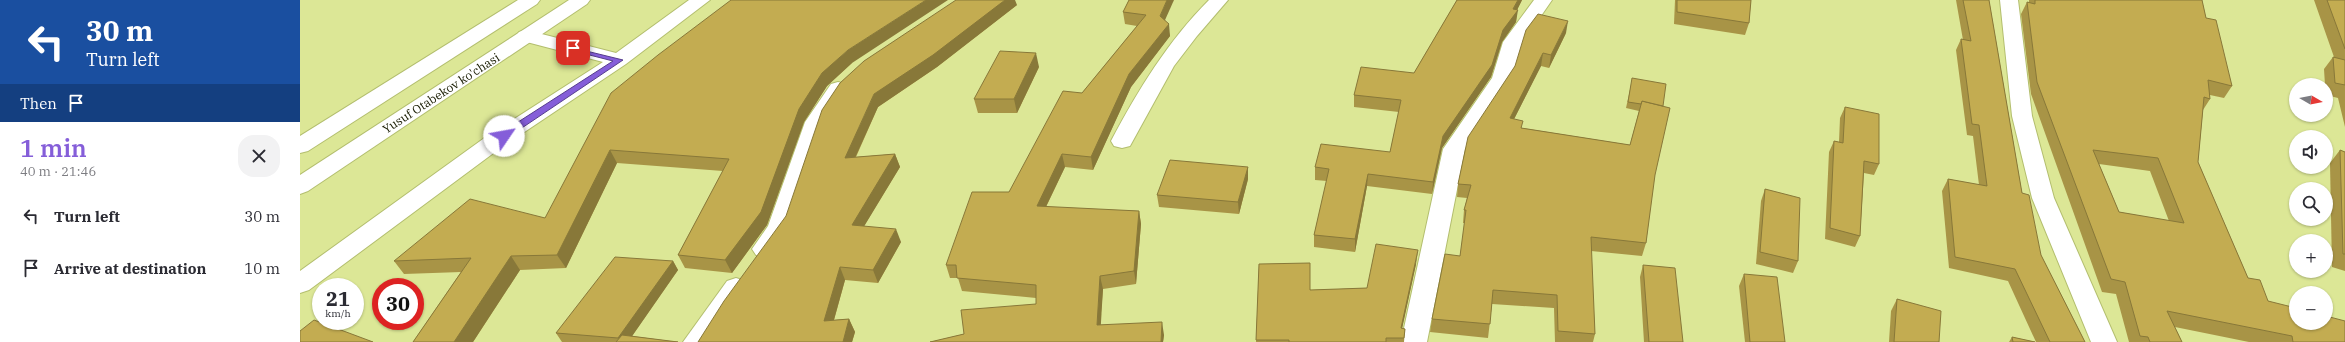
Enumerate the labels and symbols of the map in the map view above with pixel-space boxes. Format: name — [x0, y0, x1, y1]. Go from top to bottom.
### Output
pin — [556, 31, 590, 65]
street label: Yusuf Otabekov ko'chasi — [380, 49, 502, 136]
north arrow — [2289, 78, 2333, 122]
position arrow — [483, 115, 525, 157]
speed limit sign: 30 — [372, 278, 424, 330]

